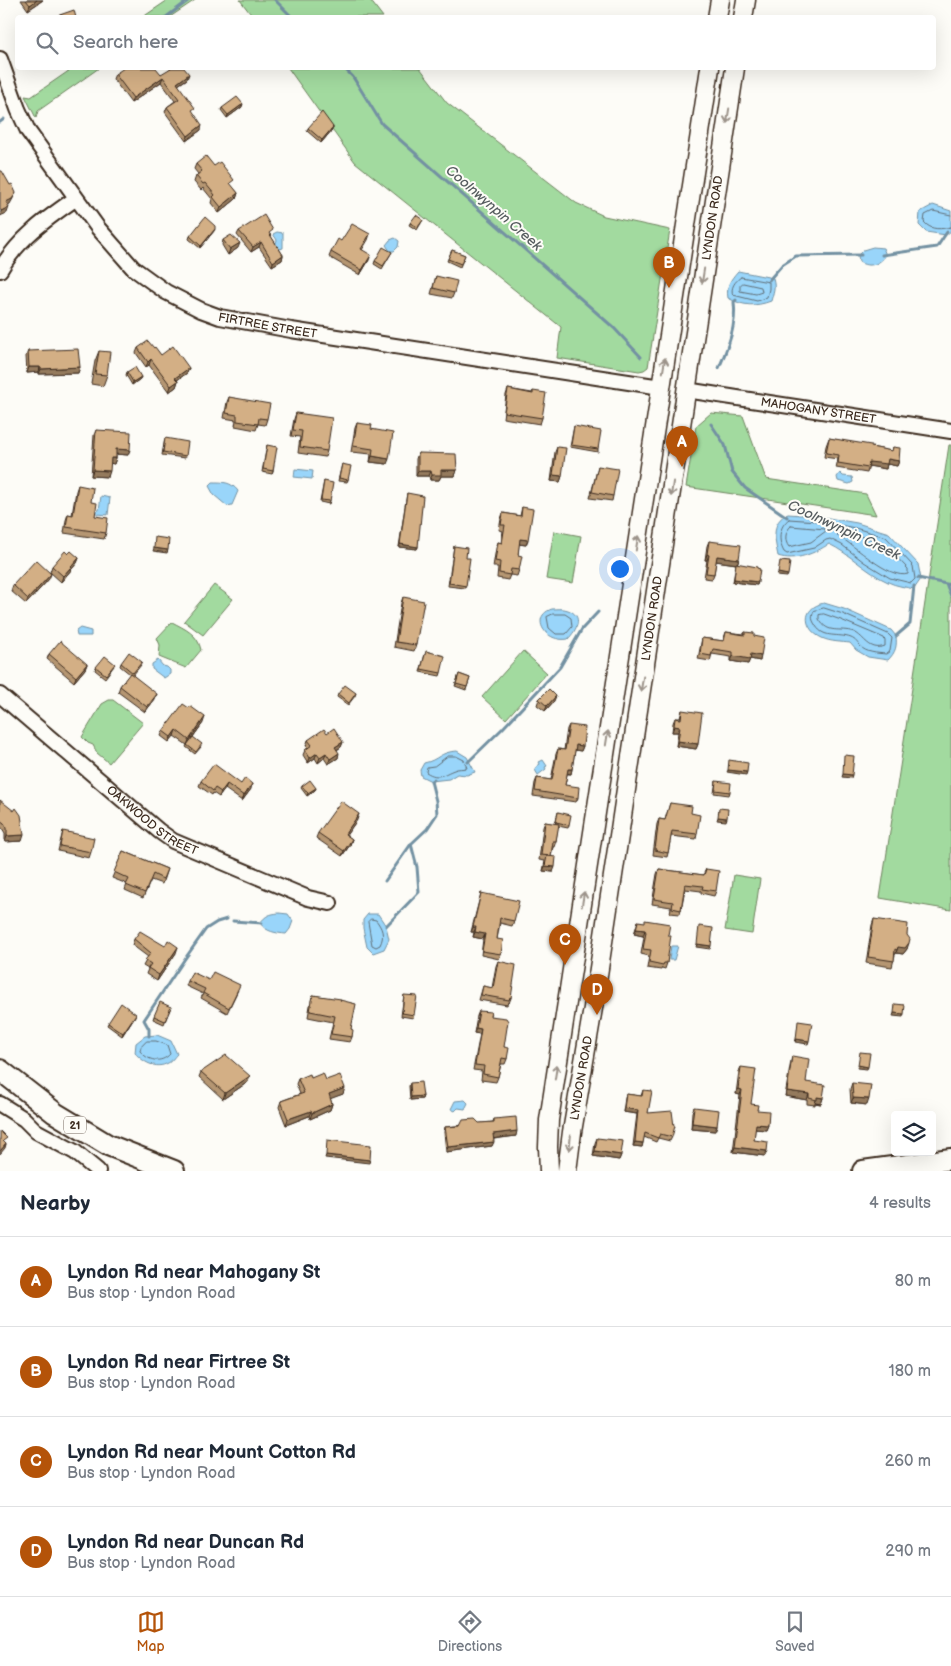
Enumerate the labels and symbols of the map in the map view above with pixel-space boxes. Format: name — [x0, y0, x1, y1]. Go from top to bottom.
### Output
one-way arrow — [722, 107, 732, 123]
water label: Coolnwynpin Creek — [442, 162, 546, 255]
street label: LYNDON ROAD — [699, 174, 726, 261]
pin: B — [653, 247, 685, 288]
one-way arrow — [698, 268, 708, 284]
street label: FIRTREE STREET — [217, 309, 319, 342]
one-way arrow — [660, 357, 670, 373]
street label: MAHOGANY STREET — [760, 394, 878, 427]
pin: A — [666, 426, 698, 467]
one-way arrow — [666, 481, 676, 497]
water label: Coolnwynpin Creek — [785, 497, 904, 564]
one-way arrow — [632, 535, 642, 551]
your location — [607, 556, 633, 582]
street label: LYNDON ROAD — [638, 575, 666, 662]
one-way arrow — [637, 676, 647, 692]
one-way arrow — [603, 731, 613, 747]
street label: OAKWOOD STREET — [104, 782, 201, 859]
one-way arrow — [578, 891, 588, 907]
pin: C — [549, 924, 581, 965]
pin: D — [581, 974, 613, 1015]
street label: LYNDON ROAD — [567, 1034, 596, 1121]
one-way arrow — [552, 1064, 562, 1080]
road number: 21 — [64, 1116, 86, 1134]
one-way arrow — [565, 1135, 575, 1151]

